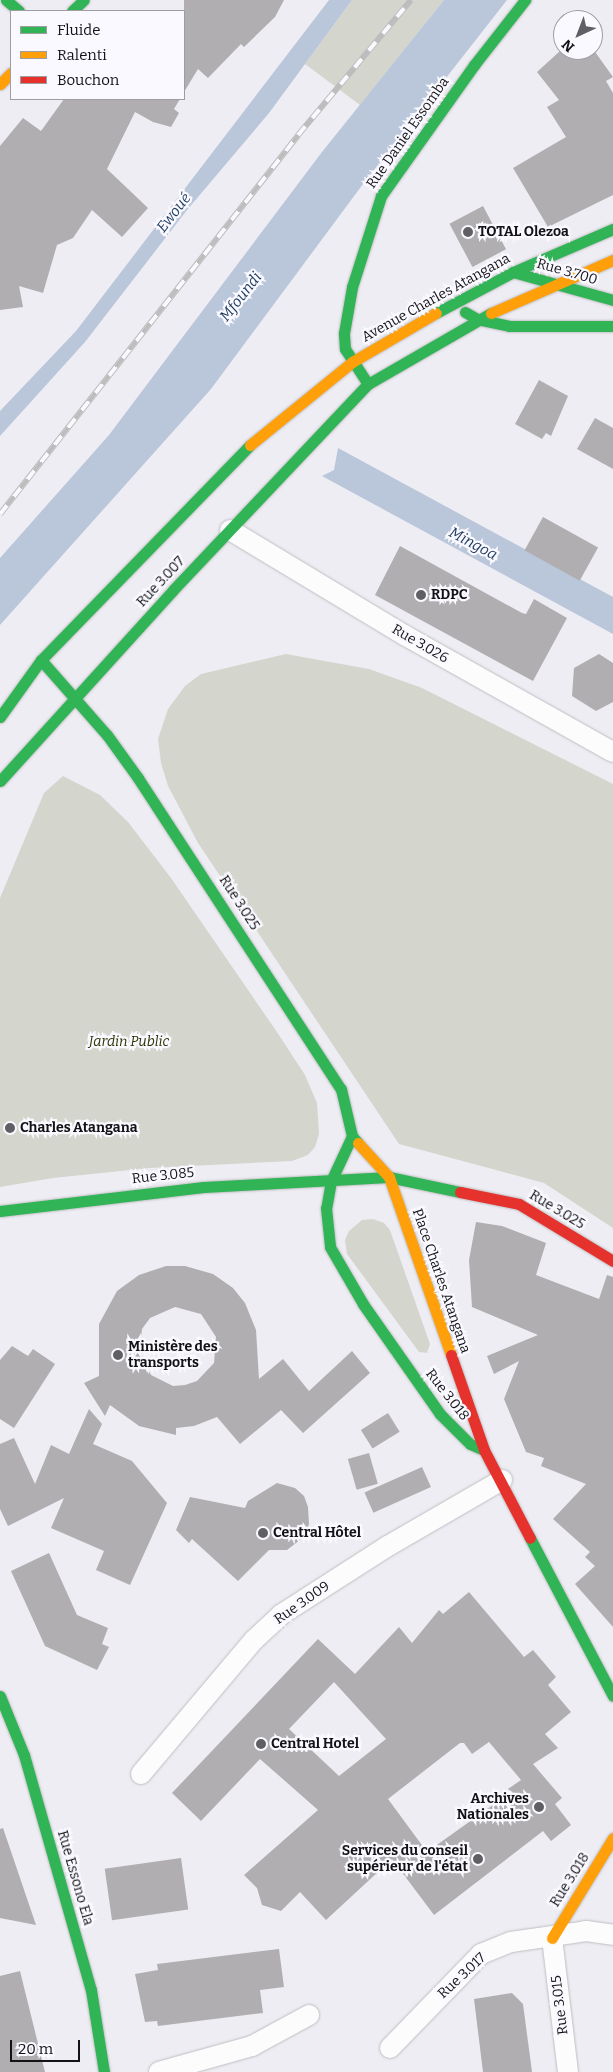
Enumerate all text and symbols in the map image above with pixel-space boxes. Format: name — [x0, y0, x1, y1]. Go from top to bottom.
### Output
legend — [10, 10, 185, 100]
north arrow — [553, 10, 603, 60]
text: Fluide — [57, 21, 100, 39]
text: N — [558, 36, 578, 56]
text: Ralenti — [57, 46, 107, 64]
text: Bouchon — [57, 71, 119, 89]
street label: Rue Daniel Essomba — [363, 74, 453, 192]
water label: Ewoué — [153, 190, 195, 236]
place label: TOTAL Olezoa — [478, 224, 569, 240]
marker: TOTAL Olezoa — [462, 226, 474, 238]
street label: Avenue Charles Atangana — [359, 250, 513, 346]
street label: Rue 3.700 — [535, 255, 599, 289]
water label: Mfoundi — [216, 269, 266, 325]
water label: Mingoa — [446, 524, 500, 564]
street label: Rue 3.007 — [134, 553, 188, 611]
place label: RDPC — [431, 587, 468, 603]
marker: RDPC — [415, 589, 427, 601]
street label: Rue 3.026 — [389, 621, 451, 667]
street label: Rue 3.025 — [215, 873, 263, 933]
park label: Jardin Public — [89, 1034, 169, 1050]
place label: Charles Atangana — [20, 1120, 138, 1136]
marker: Charles Atangana — [4, 1122, 16, 1134]
street label: Rue 3.085 — [131, 1164, 195, 1188]
street label: Rue 3.025 — [526, 1187, 588, 1233]
street label: Place Charles Atangana — [408, 1206, 474, 1356]
place label: Ministère des transports — [128, 1339, 218, 1371]
marker: Ministère des transports — [112, 1349, 124, 1361]
street label: Rue 3.018 — [422, 1366, 472, 1424]
place label: Central Hôtel — [273, 1525, 361, 1541]
marker: Central Hôtel — [257, 1527, 269, 1539]
street label: Rue 3.009 — [271, 1578, 333, 1628]
place label: Central Hotel — [271, 1736, 359, 1752]
marker: Central Hotel — [255, 1738, 267, 1750]
place label: Archives Nationales — [457, 1791, 529, 1824]
marker: Archives Nationales — [533, 1801, 545, 1813]
street label: Rue Essono Ela — [53, 1829, 97, 1927]
place label: Services du conseil supérieur de l'état — [342, 1843, 468, 1875]
street label: Rue 3.018 — [547, 1850, 593, 1910]
marker: Services du conseil supérieur de l'état — [472, 1853, 484, 1865]
street label: Rue 3.017 — [435, 1950, 489, 2002]
street label: Rue 3.015 — [548, 1974, 572, 2036]
scale bar — [12, 2030, 82, 2062]
text: 20 m — [18, 2040, 53, 2058]

